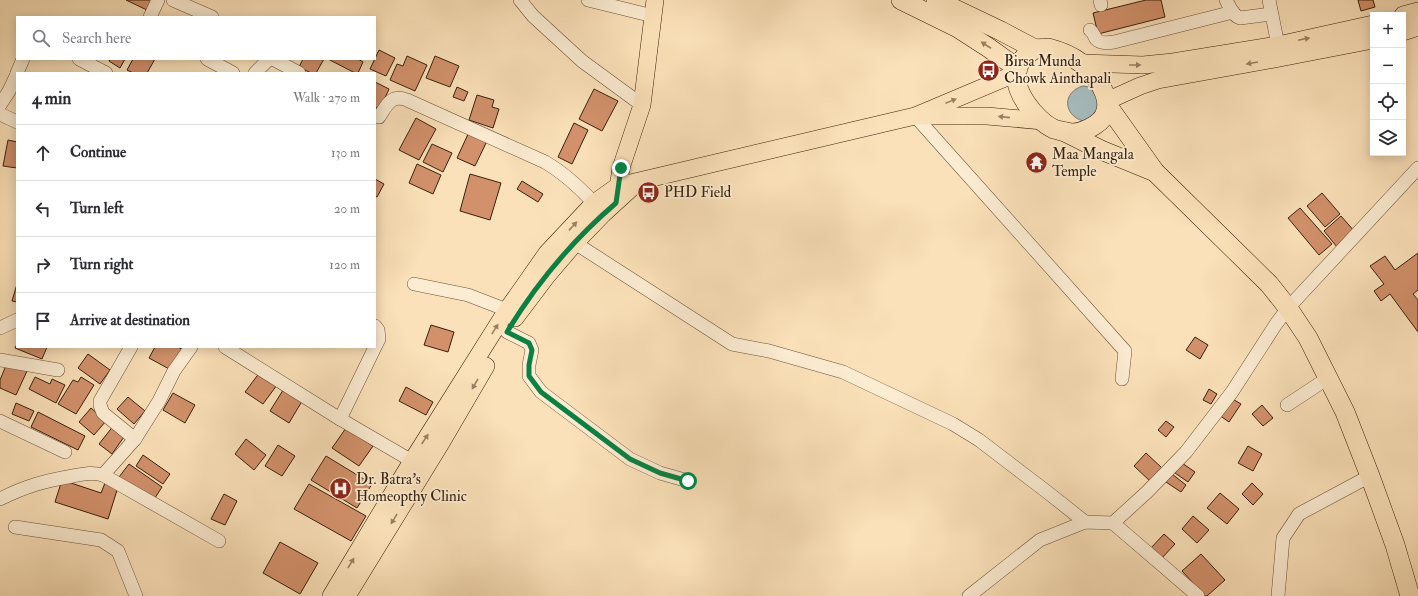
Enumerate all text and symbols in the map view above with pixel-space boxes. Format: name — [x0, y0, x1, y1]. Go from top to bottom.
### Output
map controls — [1370, 12, 1406, 156]
button: + — [1370, 12, 1406, 48]
search box — [16, 16, 376, 60]
icon: search — [30, 27, 52, 49]
text: Search here — [62, 29, 131, 48]
one-way arrow — [1298, 36, 1310, 42]
one-way arrow — [980, 42, 991, 49]
button: − — [1370, 48, 1406, 84]
place label: Birsa Munda Chowk Ainthapali — [1004, 52, 1111, 89]
bus stop icon: Birsa Munda Chowk Ainthapali — [976, 57, 1002, 83]
one-way arrow — [1246, 61, 1258, 67]
one-way arrow — [1129, 62, 1142, 68]
button: locate — [1370, 84, 1406, 120]
text: 4 min — [32, 88, 71, 109]
text: Walk · 270 m — [293, 90, 360, 106]
one-way arrow — [945, 98, 957, 104]
one-way arrow — [998, 114, 1010, 121]
button: layers — [1370, 120, 1406, 156]
icon: ahead — [32, 142, 54, 164]
text: Continue — [70, 143, 126, 162]
text: 130 m — [331, 145, 360, 161]
place label: Maa Mangala Temple — [1052, 145, 1135, 182]
temple icon: Maa Mangala Temple — [1024, 150, 1050, 176]
route end — [612, 159, 630, 177]
bus stop icon: PHD Field — [636, 179, 662, 205]
place label: PHD Field — [664, 183, 732, 202]
icon: left — [32, 198, 54, 220]
text: Turn left — [70, 199, 124, 218]
text: 20 m — [334, 201, 360, 217]
one-way arrow — [568, 221, 577, 231]
icon: right — [32, 254, 54, 276]
text: Turn right — [70, 255, 133, 274]
text: 120 m — [329, 257, 360, 273]
icon: arrive — [32, 310, 54, 332]
text: Arrive at destination — [70, 311, 190, 330]
one-way arrow — [491, 323, 498, 335]
one-way arrow — [472, 378, 479, 390]
one-way arrow — [422, 433, 429, 445]
place label: Dr. Batra's Homeopthy Clinic — [356, 470, 467, 507]
route start — [679, 472, 697, 490]
hospital icon: Dr. Batra's Homeopthy Clinic — [328, 475, 354, 501]
one-way arrow — [390, 514, 398, 524]
one-way arrow — [347, 557, 354, 569]

